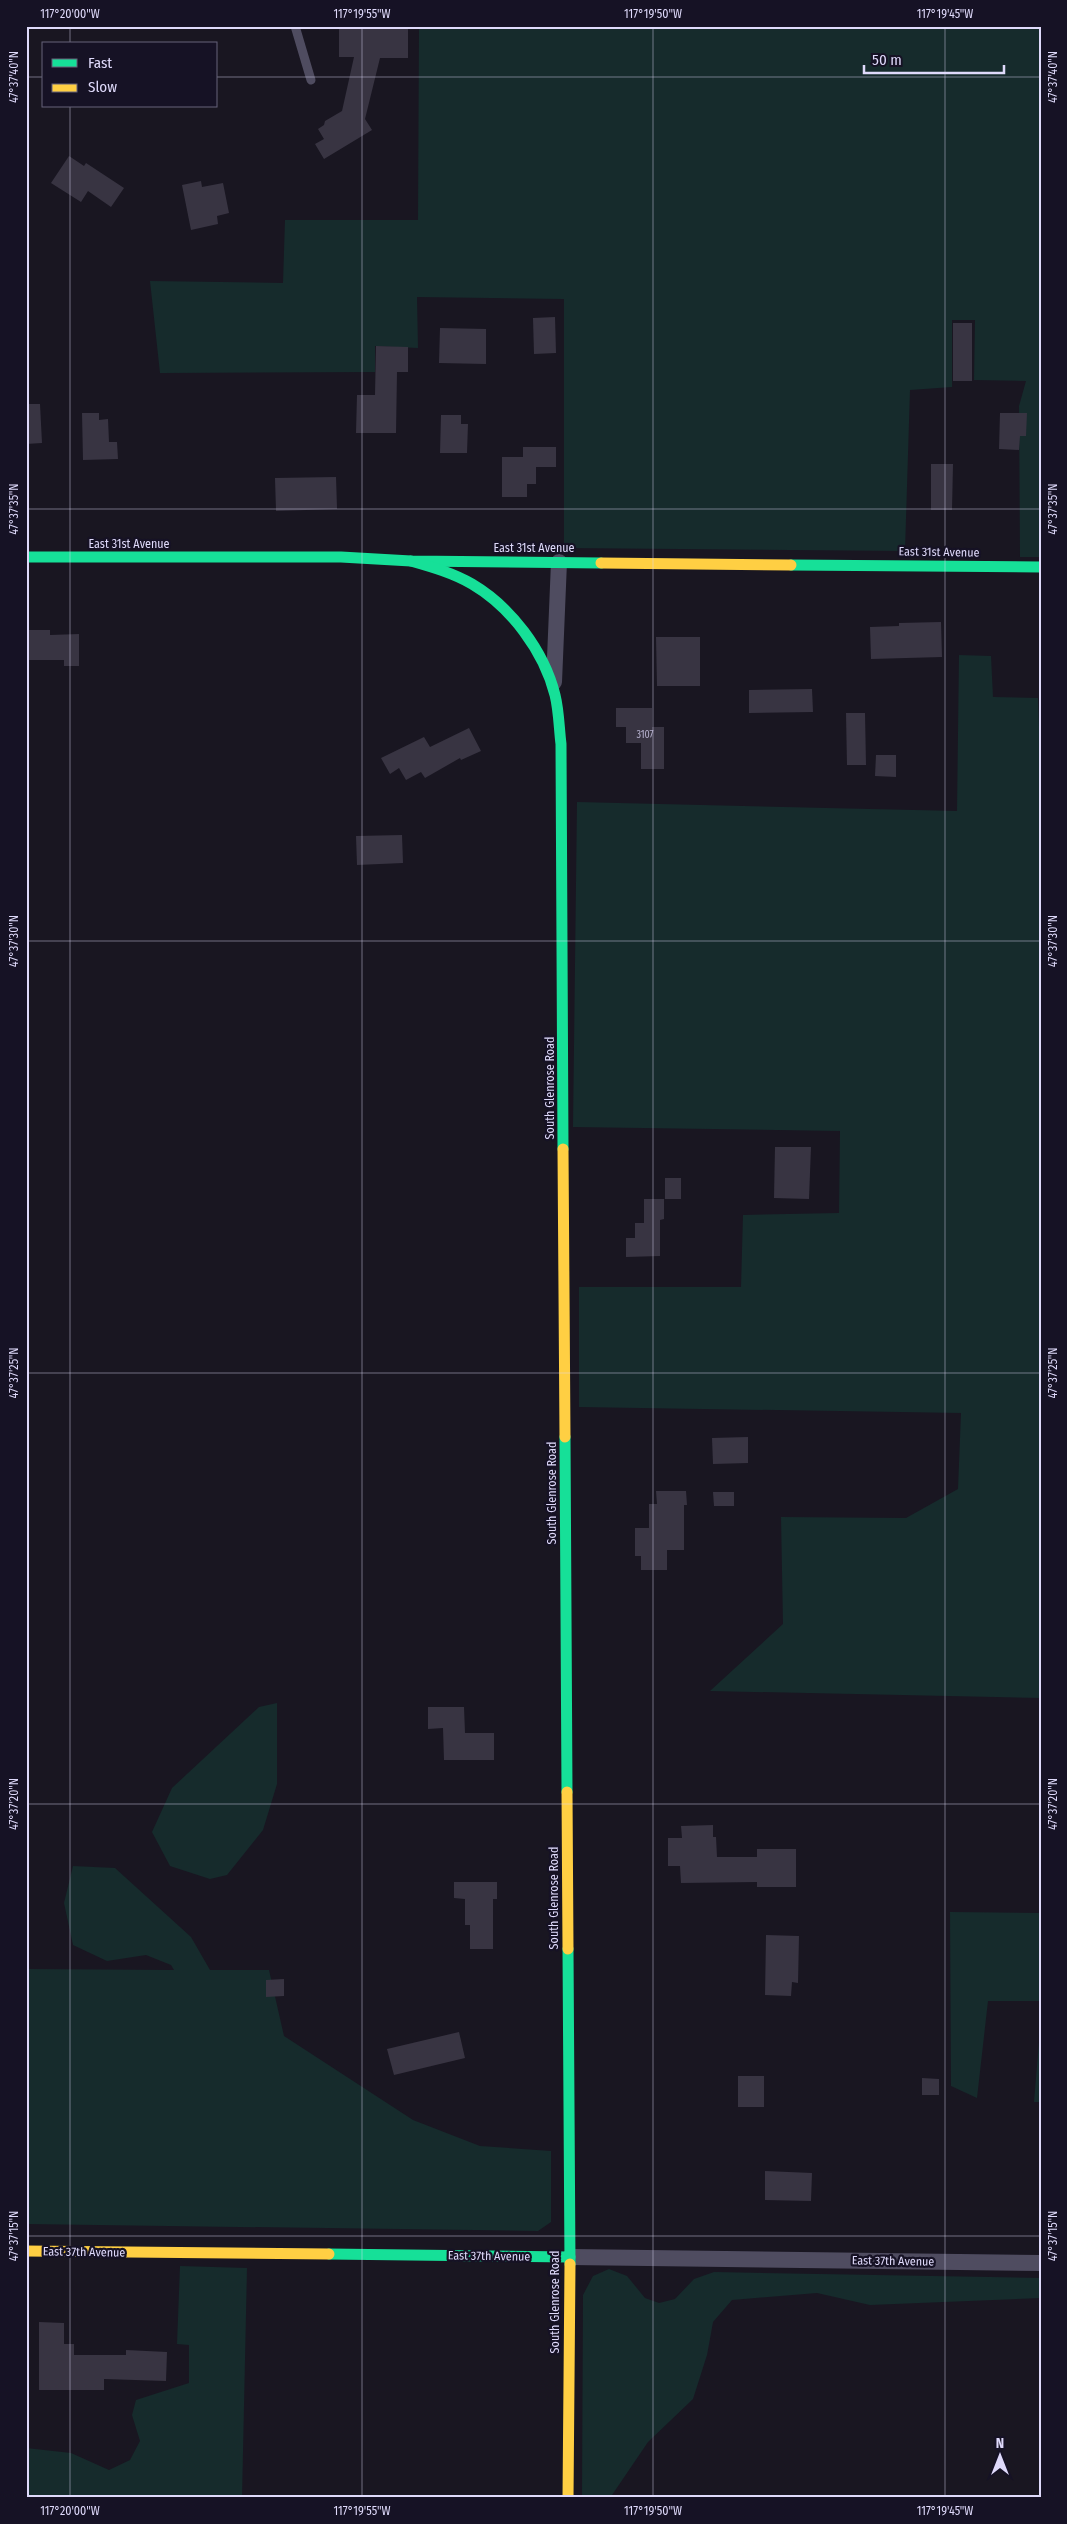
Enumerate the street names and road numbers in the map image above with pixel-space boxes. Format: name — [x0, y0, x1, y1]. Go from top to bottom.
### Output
street label: East 31st Avenue — [89, 537, 170, 551]
street label: East 31st Avenue — [494, 541, 575, 555]
street label: East 31st Avenue — [898, 544, 980, 560]
street label: South Glenrose Road — [543, 1037, 557, 1139]
street label: South Glenrose Road — [545, 1442, 559, 1544]
street label: South Glenrose Road — [547, 1847, 561, 1949]
street label: East 37th Avenue — [43, 2244, 125, 2260]
street label: East 37th Avenue — [448, 2248, 530, 2264]
street label: South Glenrose Road — [548, 2251, 562, 2353]
street label: East 37th Avenue — [852, 2253, 934, 2269]

